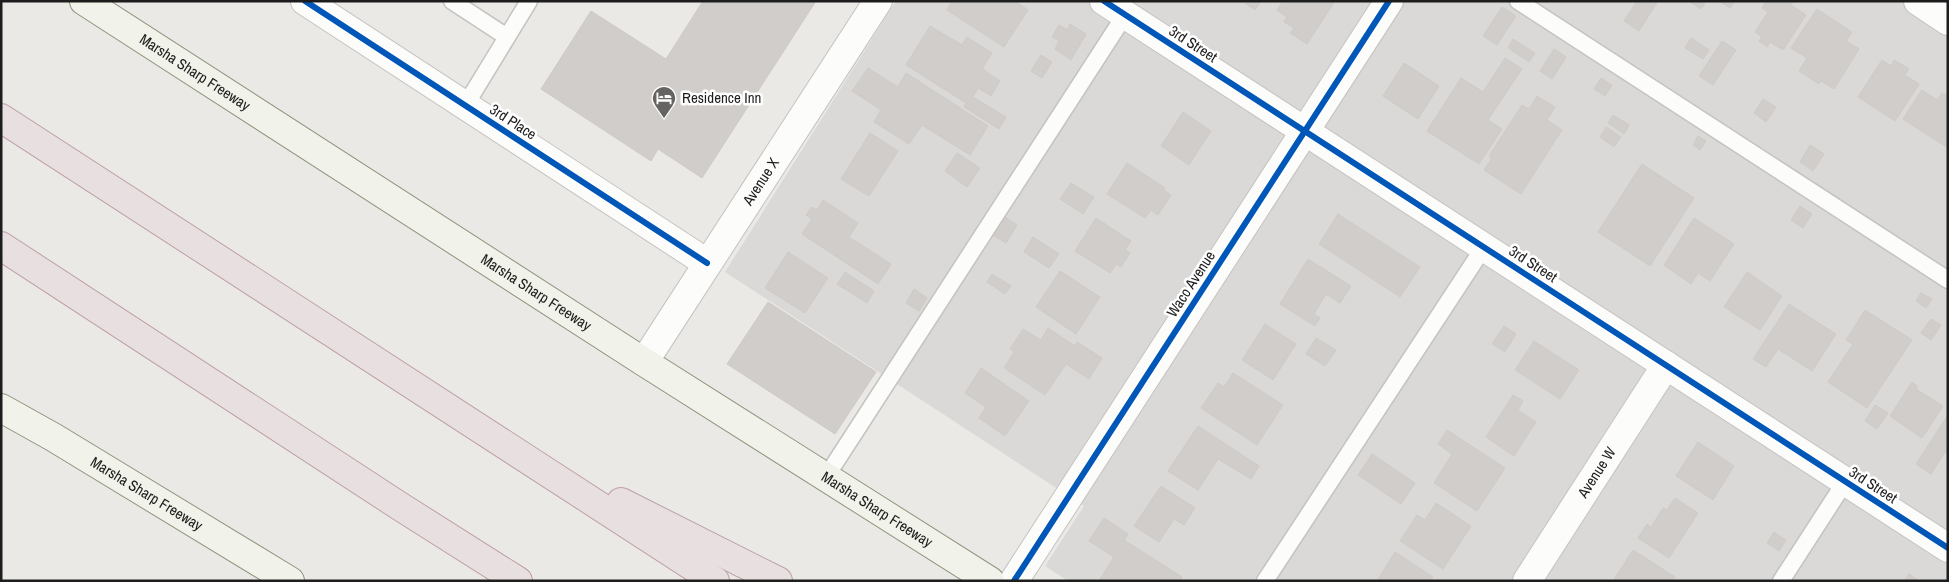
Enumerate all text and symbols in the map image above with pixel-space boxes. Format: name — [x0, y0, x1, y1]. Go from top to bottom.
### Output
street label: 3rd Street — [1165, 20, 1222, 67]
street label: Marsha Sharp Freeway — [136, 29, 255, 116]
hotel icon: Residence Inn — [651, 85, 677, 119]
place label: Residence Inn — [682, 87, 761, 108]
street label: 3rd Place — [486, 99, 541, 145]
street label: Avenue X — [737, 153, 784, 210]
street label: 3rd Street — [1505, 240, 1562, 287]
street label: Waco Avenue — [1161, 246, 1220, 321]
street label: Marsha Sharp Freeway — [477, 249, 597, 336]
street label: Avenue W — [1572, 442, 1621, 503]
street label: Marsha Sharp Freeway — [87, 451, 208, 536]
street label: 3rd Street — [1845, 461, 1902, 508]
street label: Marsha Sharp Freeway — [818, 466, 938, 553]

